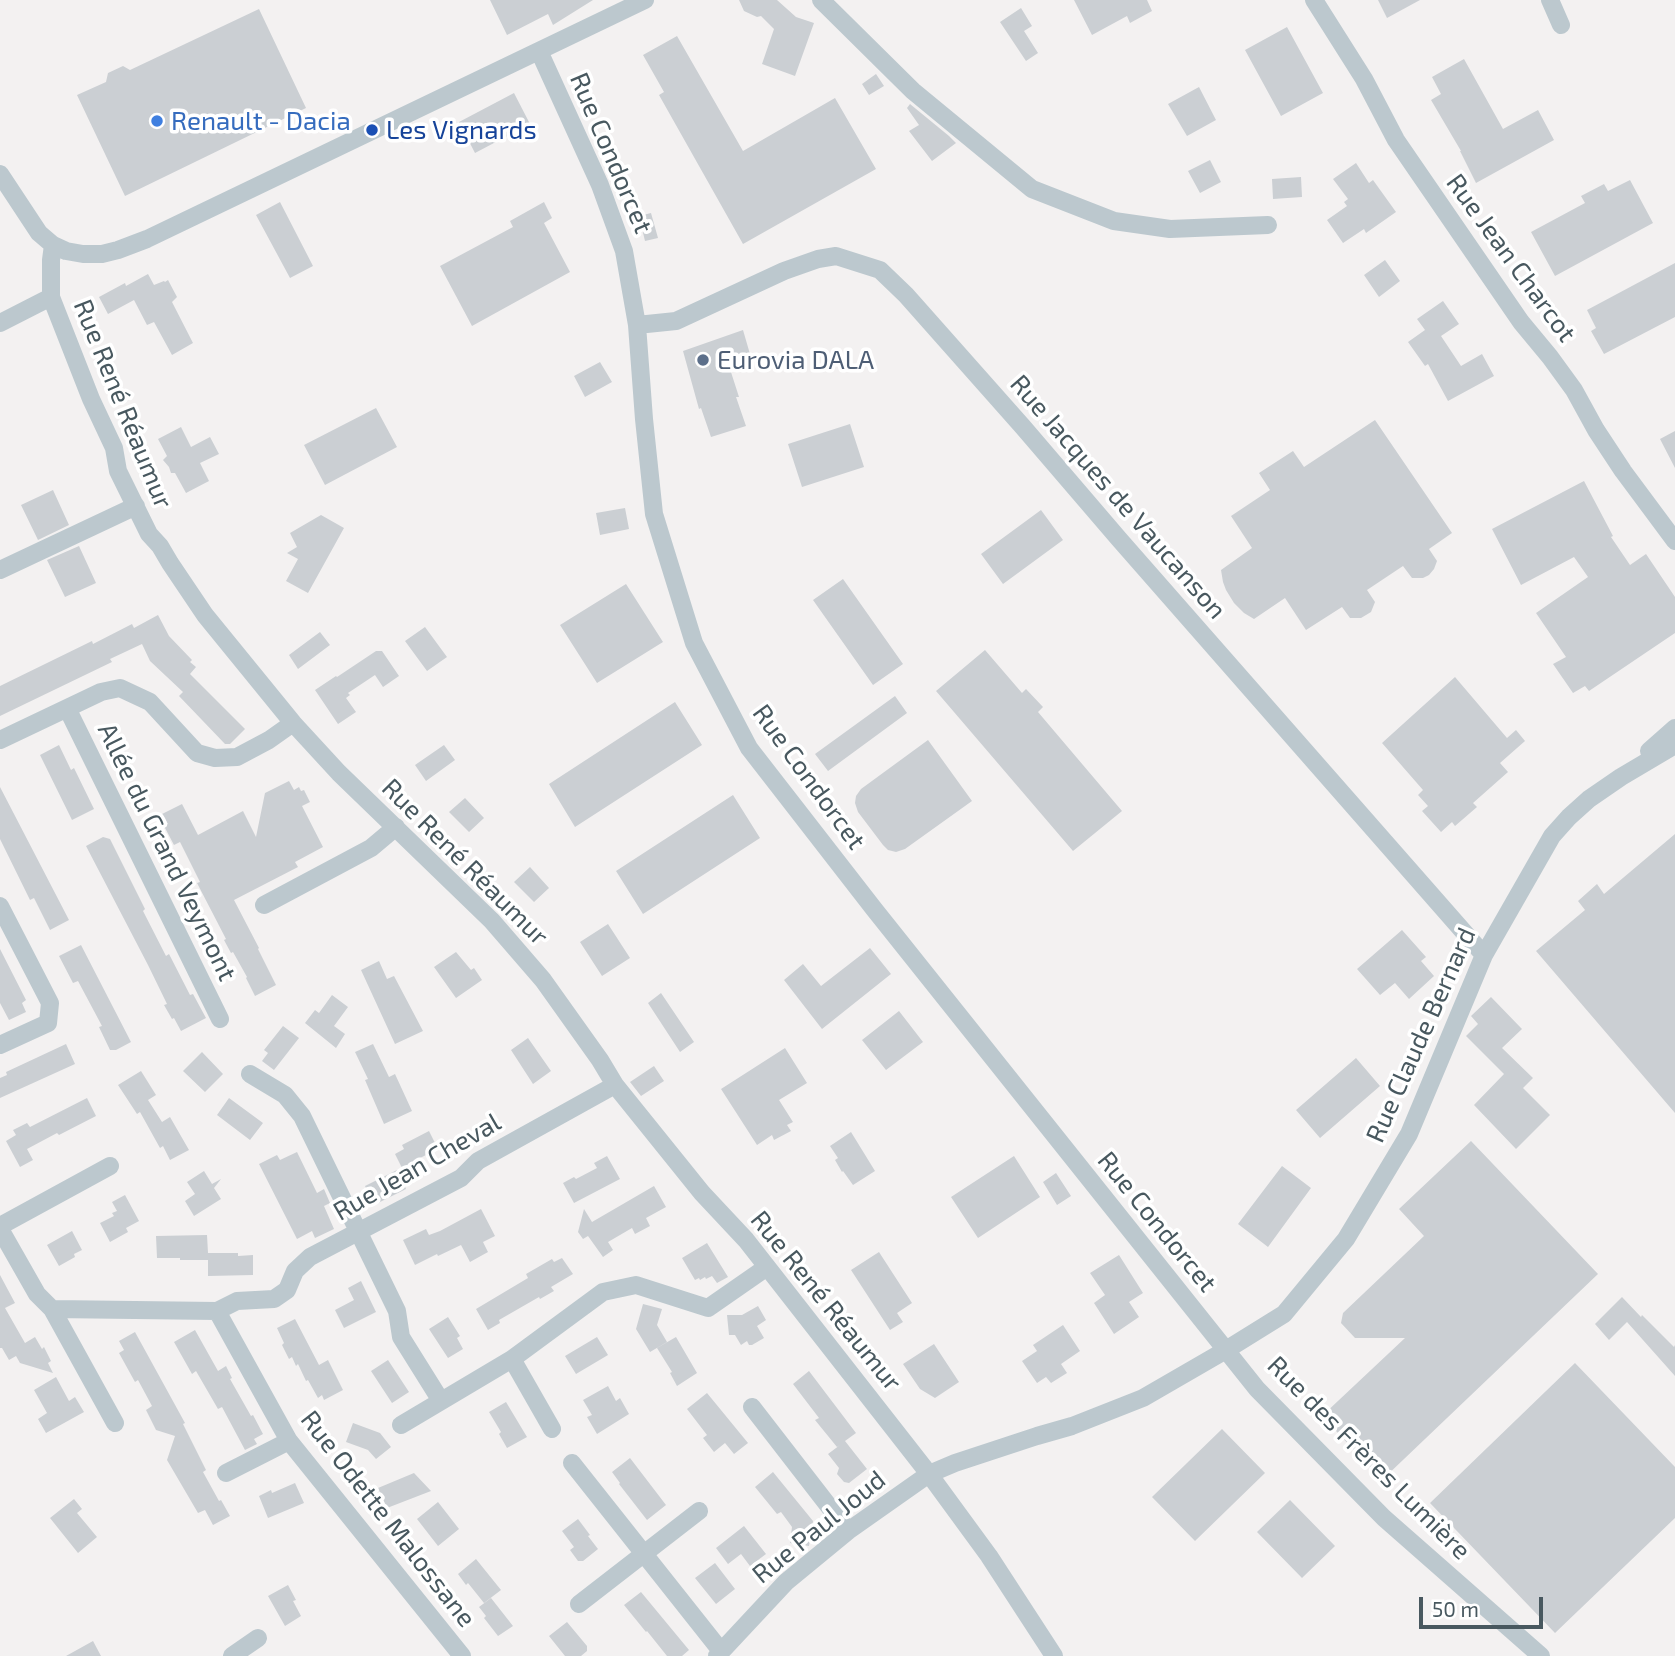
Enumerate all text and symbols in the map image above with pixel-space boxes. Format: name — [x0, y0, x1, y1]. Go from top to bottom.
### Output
street label: Rue Condorcet — [563, 68, 659, 238]
place label: Renault - Dacia — [171, 105, 351, 137]
marker: Renault - Dacia — [149, 113, 165, 129]
place label: Les Vignards — [386, 114, 537, 146]
marker: Les Vignards — [364, 122, 380, 138]
street label: Rue Jean Charcot — [1440, 168, 1582, 348]
street label: Rue René Réaumur — [67, 295, 179, 513]
place label: Eurovia DALA — [717, 344, 874, 376]
marker: Eurovia DALA — [695, 352, 711, 368]
street label: Rue Jacques de Vaucanson — [1004, 369, 1232, 625]
street label: Rue Condorcet — [746, 698, 872, 856]
street label: Allée du Grand Veymont — [91, 718, 243, 986]
street label: Rue René Réaumur — [375, 772, 555, 952]
street label: Rue Claude Bernard — [1360, 923, 1482, 1147]
street label: Rue Jean Cheval — [328, 1106, 506, 1228]
street label: Rue Condorcet — [1091, 1146, 1223, 1298]
street label: Rue René Réaumur — [744, 1205, 908, 1397]
street label: Rue des Frères Lumière — [1261, 1350, 1477, 1566]
street label: Rue Odette Malossane — [294, 1405, 482, 1633]
street label: Rue Paul Joud — [746, 1464, 892, 1590]
scale bar — [1423, 1582, 1547, 1626]
text: 50 m — [1432, 1596, 1479, 1621]

